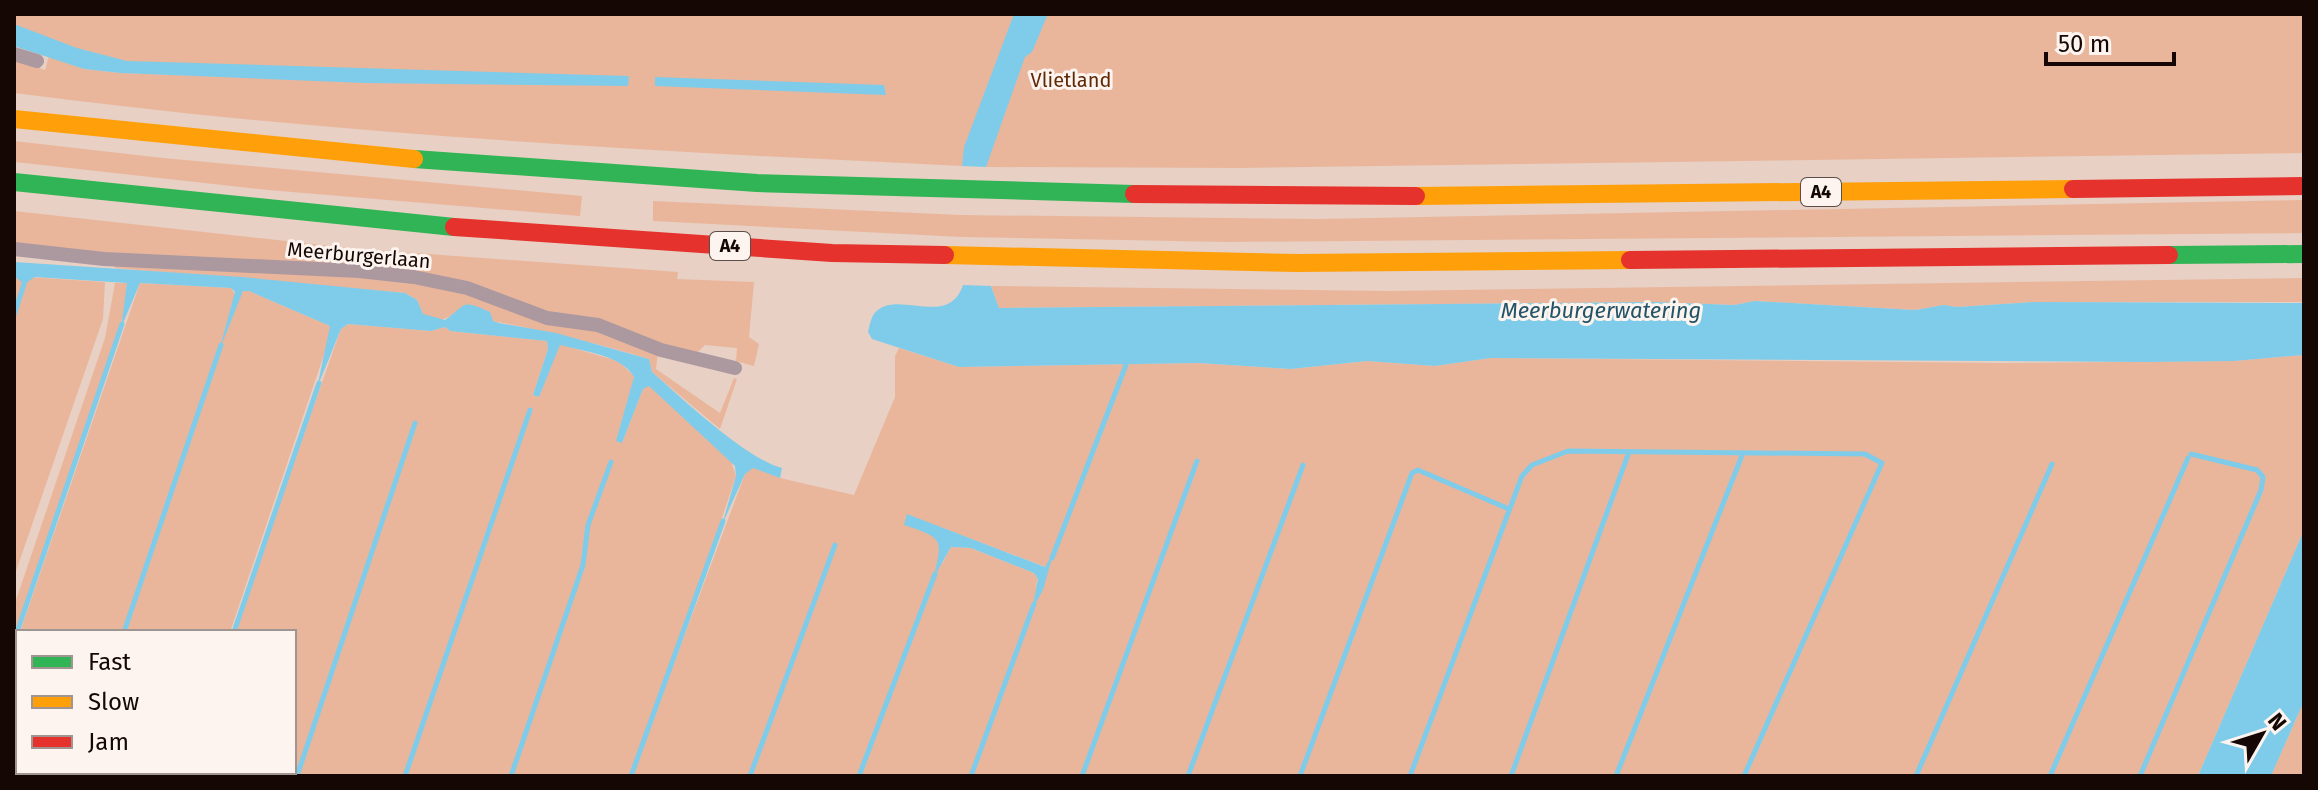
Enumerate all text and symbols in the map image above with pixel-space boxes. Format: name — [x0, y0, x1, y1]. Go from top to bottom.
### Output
scale bar — [2046, 16, 2174, 66]
text: 50 m — [2058, 30, 2110, 58]
park label: Vlietland — [1031, 68, 1111, 92]
road number: A4 — [1801, 178, 1841, 206]
road number: A4 — [710, 232, 750, 260]
street label: Meerburgerlaan — [286, 237, 432, 273]
water label: Meerburgerwatering — [1501, 297, 1701, 324]
legend — [16, 630, 296, 774]
text: Fast — [88, 648, 131, 676]
text: Slow — [88, 688, 139, 716]
north arrow — [2222, 694, 2302, 774]
text: N — [2262, 708, 2292, 736]
text: Jam — [88, 728, 129, 756]

